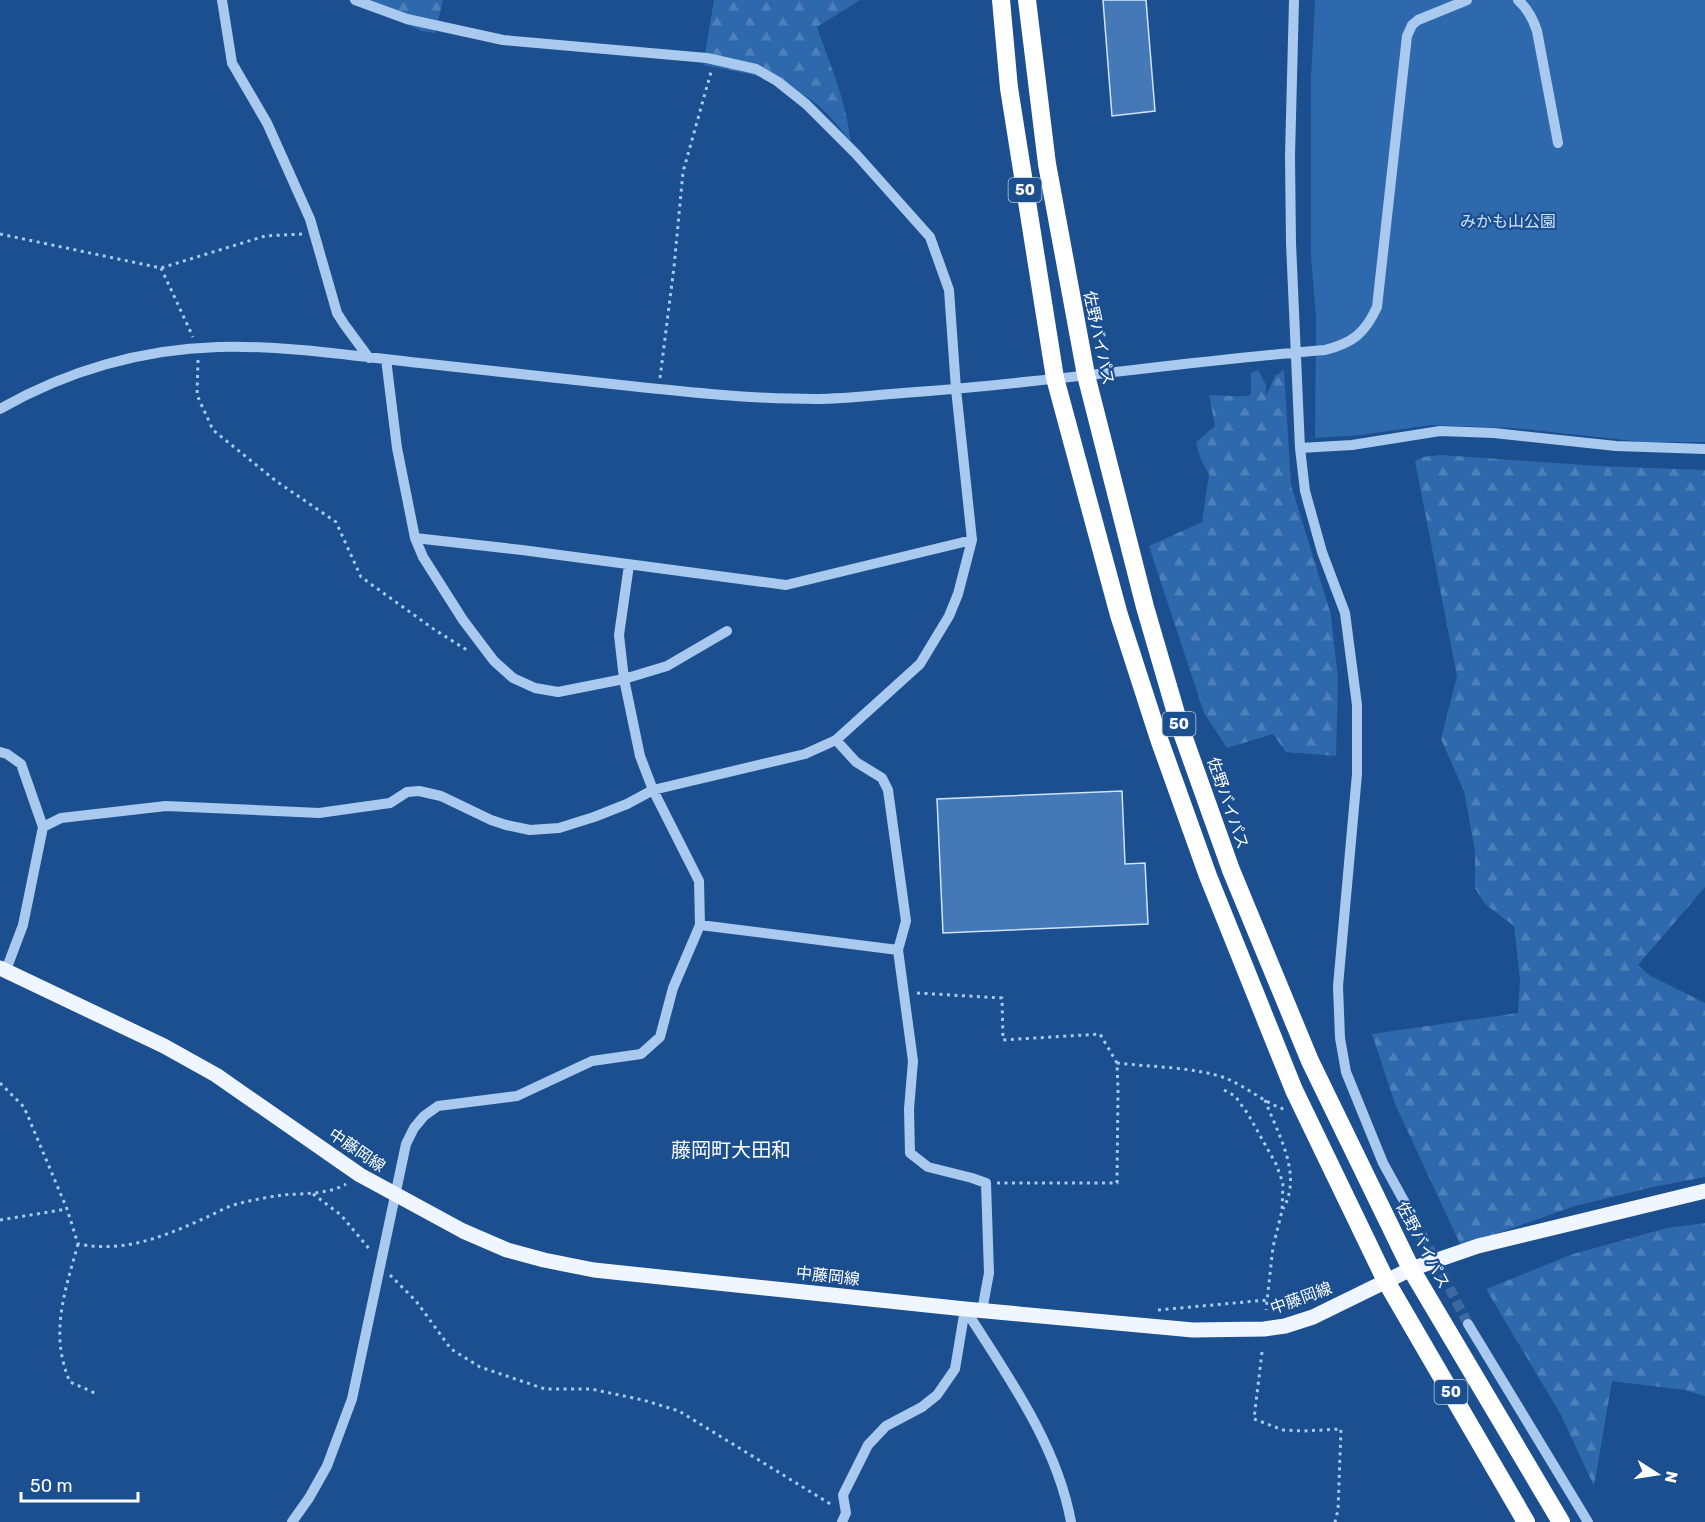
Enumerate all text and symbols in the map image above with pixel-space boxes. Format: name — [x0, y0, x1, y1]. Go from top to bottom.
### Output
road number: 50 — [1008, 178, 1042, 202]
park label: みかも山公園 — [1460, 212, 1556, 231]
street label: 佐野バイパス — [1080, 289, 1118, 387]
road number: 50 — [1162, 712, 1196, 736]
street label: 佐野バイパス — [1203, 755, 1253, 851]
street label: 中藤岡線 — [325, 1124, 389, 1176]
district label: 藤岡町大田和 — [671, 1138, 791, 1162]
street label: 佐野バイパス — [1392, 1198, 1454, 1292]
street label: 中藤岡線 — [795, 1263, 861, 1289]
street label: 中藤岡線 — [1268, 1278, 1334, 1318]
road number: 50 — [1434, 1380, 1468, 1404]
north arrow — [1627, 1444, 1687, 1504]
scale bar — [21, 1465, 138, 1503]
text: N — [1661, 1469, 1682, 1485]
text: 50 m — [30, 1475, 73, 1497]

